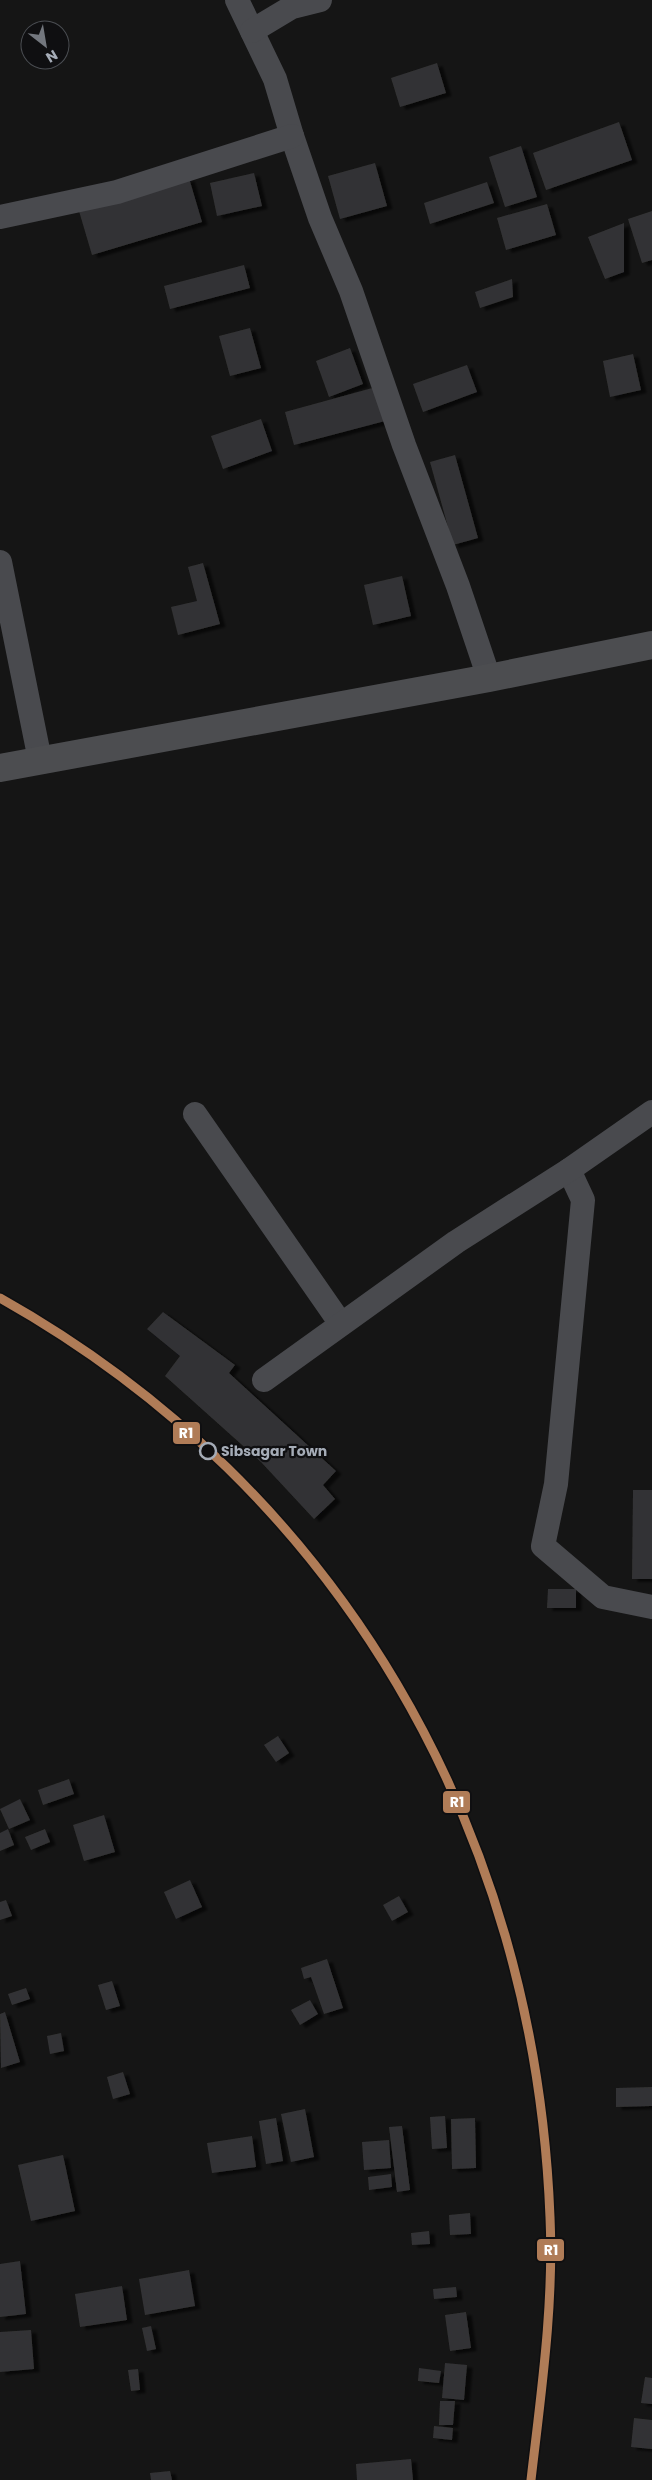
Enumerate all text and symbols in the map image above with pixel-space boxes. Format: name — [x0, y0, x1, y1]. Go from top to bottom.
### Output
north arrow — [20, 20, 70, 70]
text: N — [42, 45, 61, 67]
line badge: R1 — [172, 1421, 201, 1445]
text: R1 — [179, 1423, 193, 1443]
place label: Sibsagar Town — [221, 1441, 327, 1461]
marker: Sibsagar Town — [199, 1442, 217, 1460]
line badge: R1 — [442, 1790, 471, 1814]
text: R1 — [450, 1792, 464, 1812]
line badge: R1 — [536, 2238, 565, 2262]
text: R1 — [544, 2240, 558, 2260]

